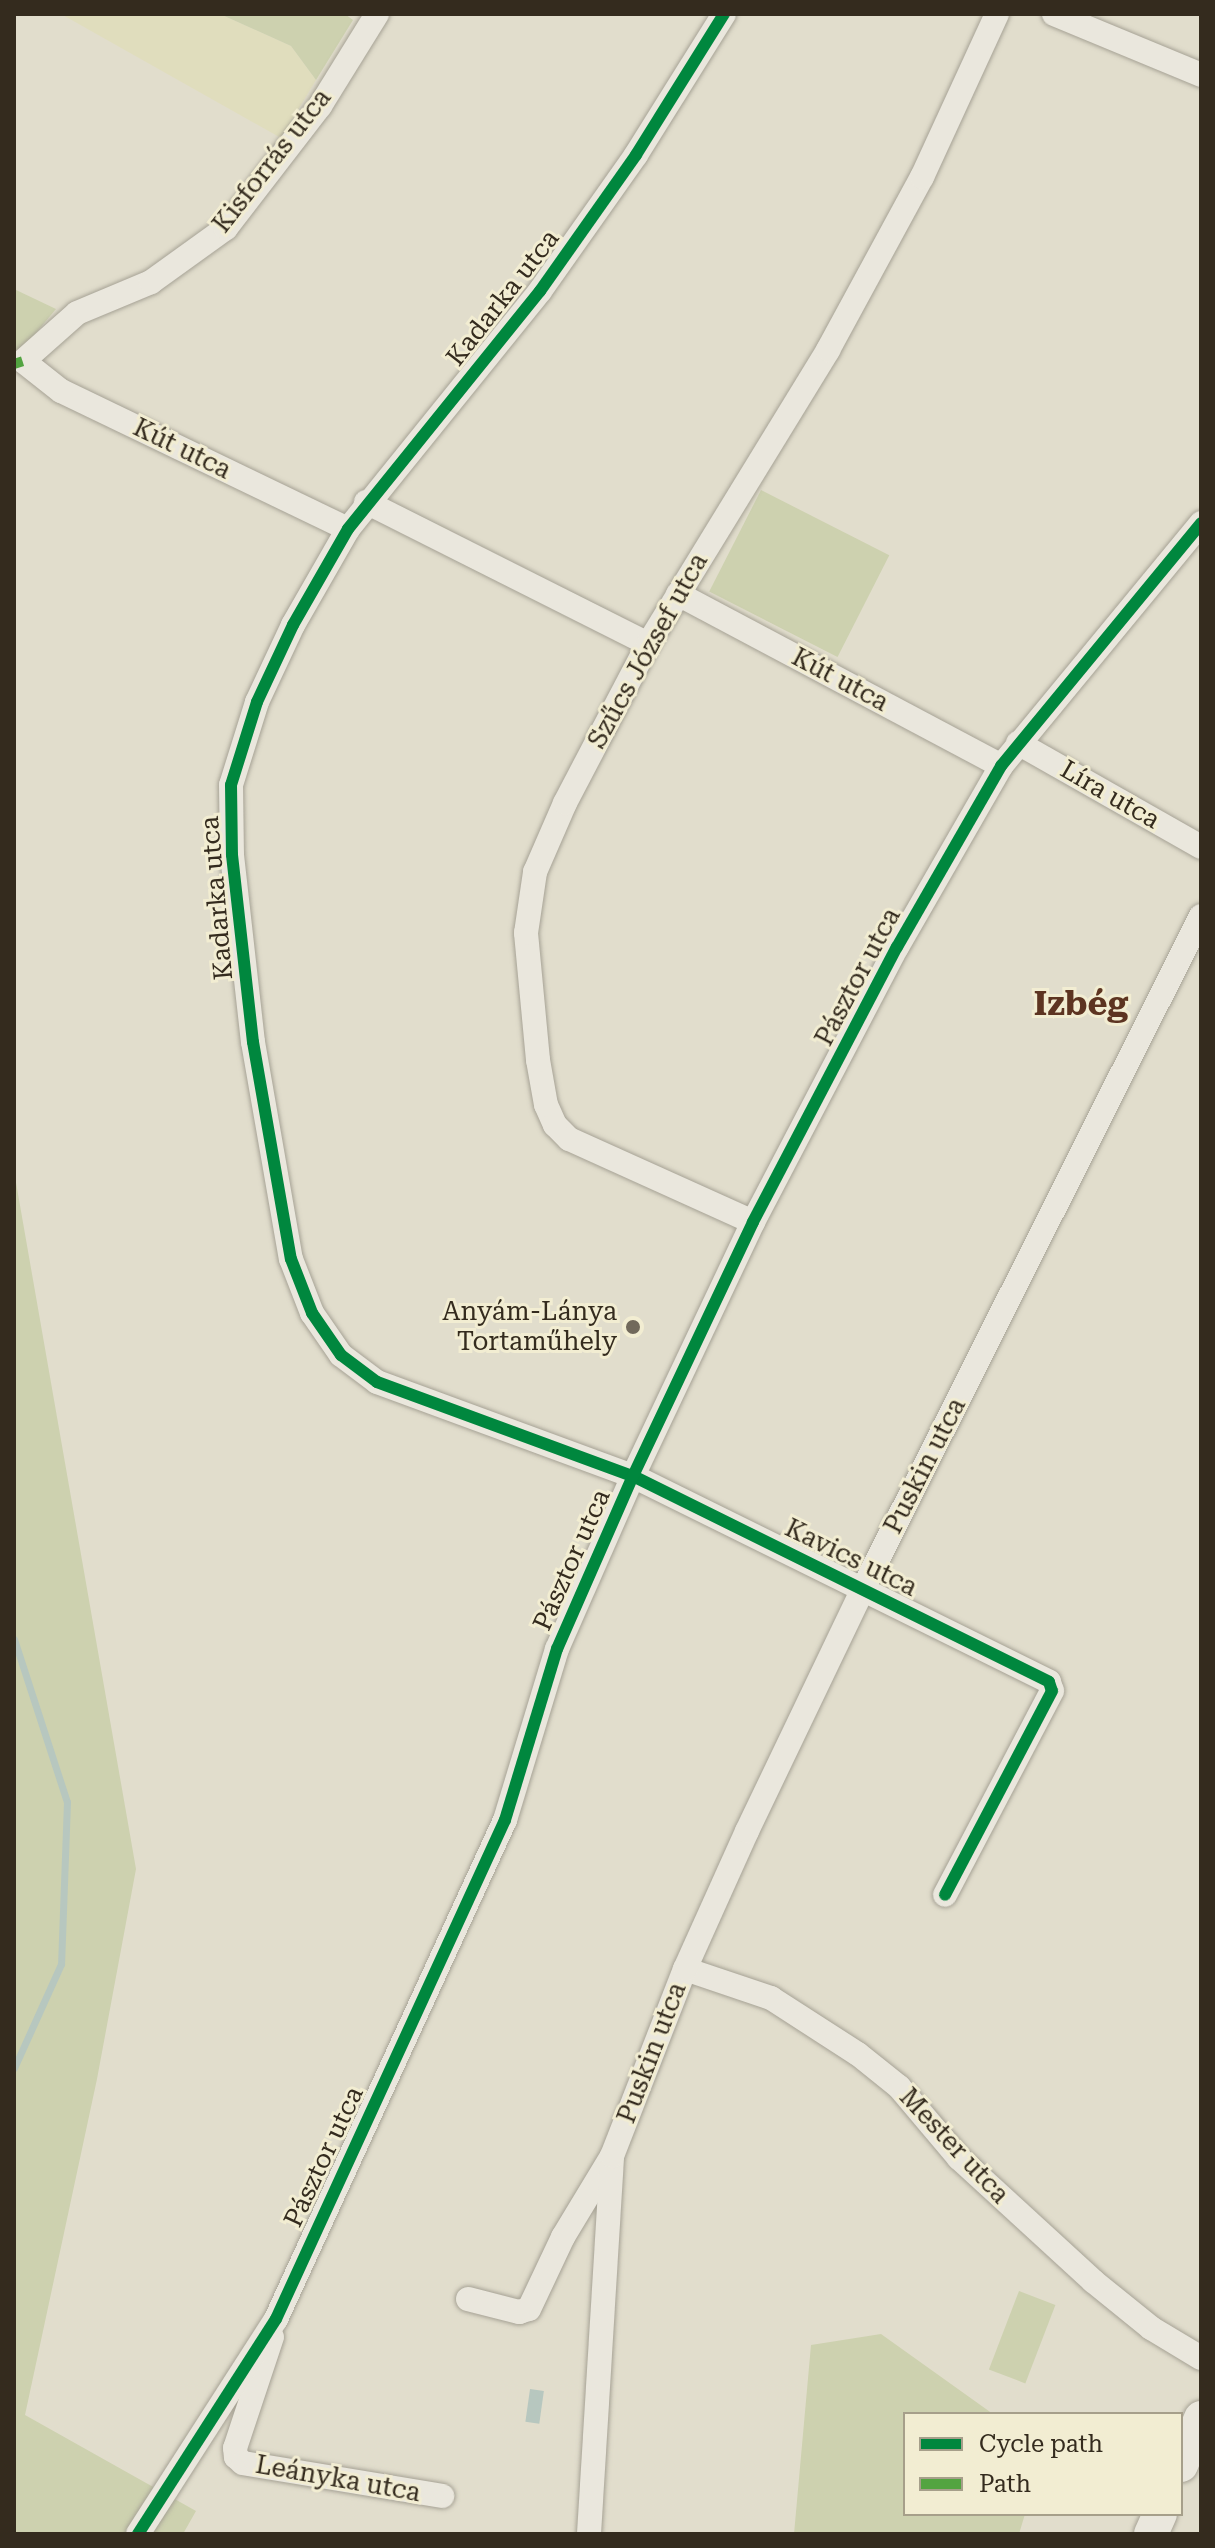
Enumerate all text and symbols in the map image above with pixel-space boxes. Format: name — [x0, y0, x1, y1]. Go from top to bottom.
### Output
street label: Kisforrás utca — [206, 83, 338, 239]
street label: Kadarka utca — [440, 224, 566, 372]
street label: Kút utca — [128, 412, 236, 486]
street label: Szűcs József utca — [581, 548, 715, 754]
street label: Kút utca — [786, 642, 894, 718]
street label: Líra utca — [1055, 754, 1165, 836]
street label: Kadarka utca — [194, 815, 240, 981]
street label: Pásztor utca — [809, 903, 907, 1051]
district label: Izbég — [1034, 984, 1128, 1024]
place label: Anyám-Lánya Tortaműhely — [442, 1296, 617, 1358]
marker: Anyám-Lánya Tortaműhely — [624, 1318, 642, 1336]
street label: Puskin utca — [877, 1393, 973, 1539]
street label: Pásztor utca — [527, 1484, 617, 1636]
street label: Kavics utca — [780, 1513, 922, 1603]
street label: Puskin utca — [611, 1978, 693, 2128]
street label: Pásztor utca — [278, 2082, 370, 2232]
street label: Mester utca — [893, 2082, 1015, 2210]
legend — [903, 2412, 1183, 2516]
text: Cycle path — [979, 2430, 1103, 2458]
street label: Leányka utca — [253, 2449, 423, 2509]
text: Path — [979, 2470, 1031, 2498]

